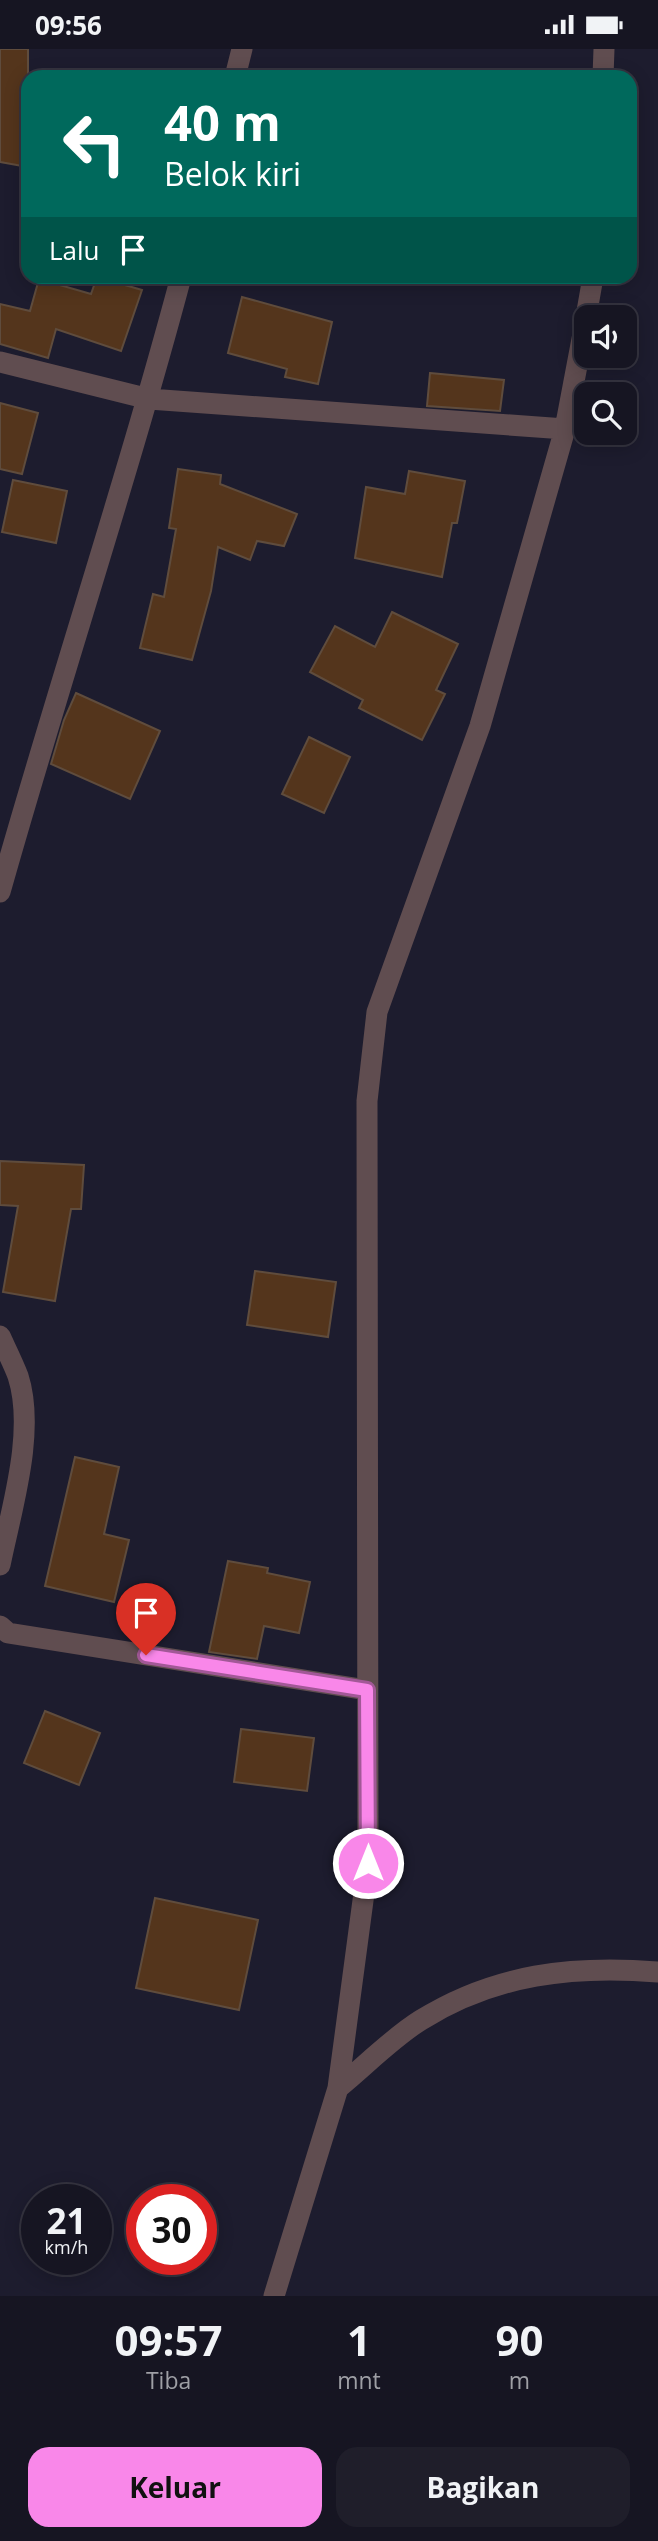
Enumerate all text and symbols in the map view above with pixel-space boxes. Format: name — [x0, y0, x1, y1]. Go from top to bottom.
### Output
text: 09:56 — [35, 7, 102, 43]
text: 40 m — [164, 89, 281, 155]
icon: left — [49, 98, 140, 189]
text: Belok kiri — [164, 152, 301, 195]
icon: arrive — [114, 231, 152, 269]
text: Lalu — [49, 232, 100, 268]
map controls — [574, 305, 637, 445]
button: sound — [574, 305, 637, 368]
button: search — [574, 382, 637, 445]
pin — [116, 1583, 176, 1655]
icon: arrive — [127, 1594, 165, 1632]
position arrow — [331, 1826, 405, 1900]
speed limit sign: 30 — [126, 2184, 217, 2275]
text: 21 — [46, 2197, 87, 2244]
text: km/h — [45, 2235, 88, 2259]
text: 09:57 — [115, 2311, 223, 2368]
text: 1 — [347, 2311, 371, 2368]
text: 90 — [495, 2311, 543, 2368]
text: Tiba — [146, 2364, 191, 2396]
text: mnt — [337, 2364, 381, 2396]
text: m — [509, 2364, 530, 2396]
button: Keluar — [28, 2447, 322, 2527]
button: Bagikan — [336, 2447, 630, 2527]

